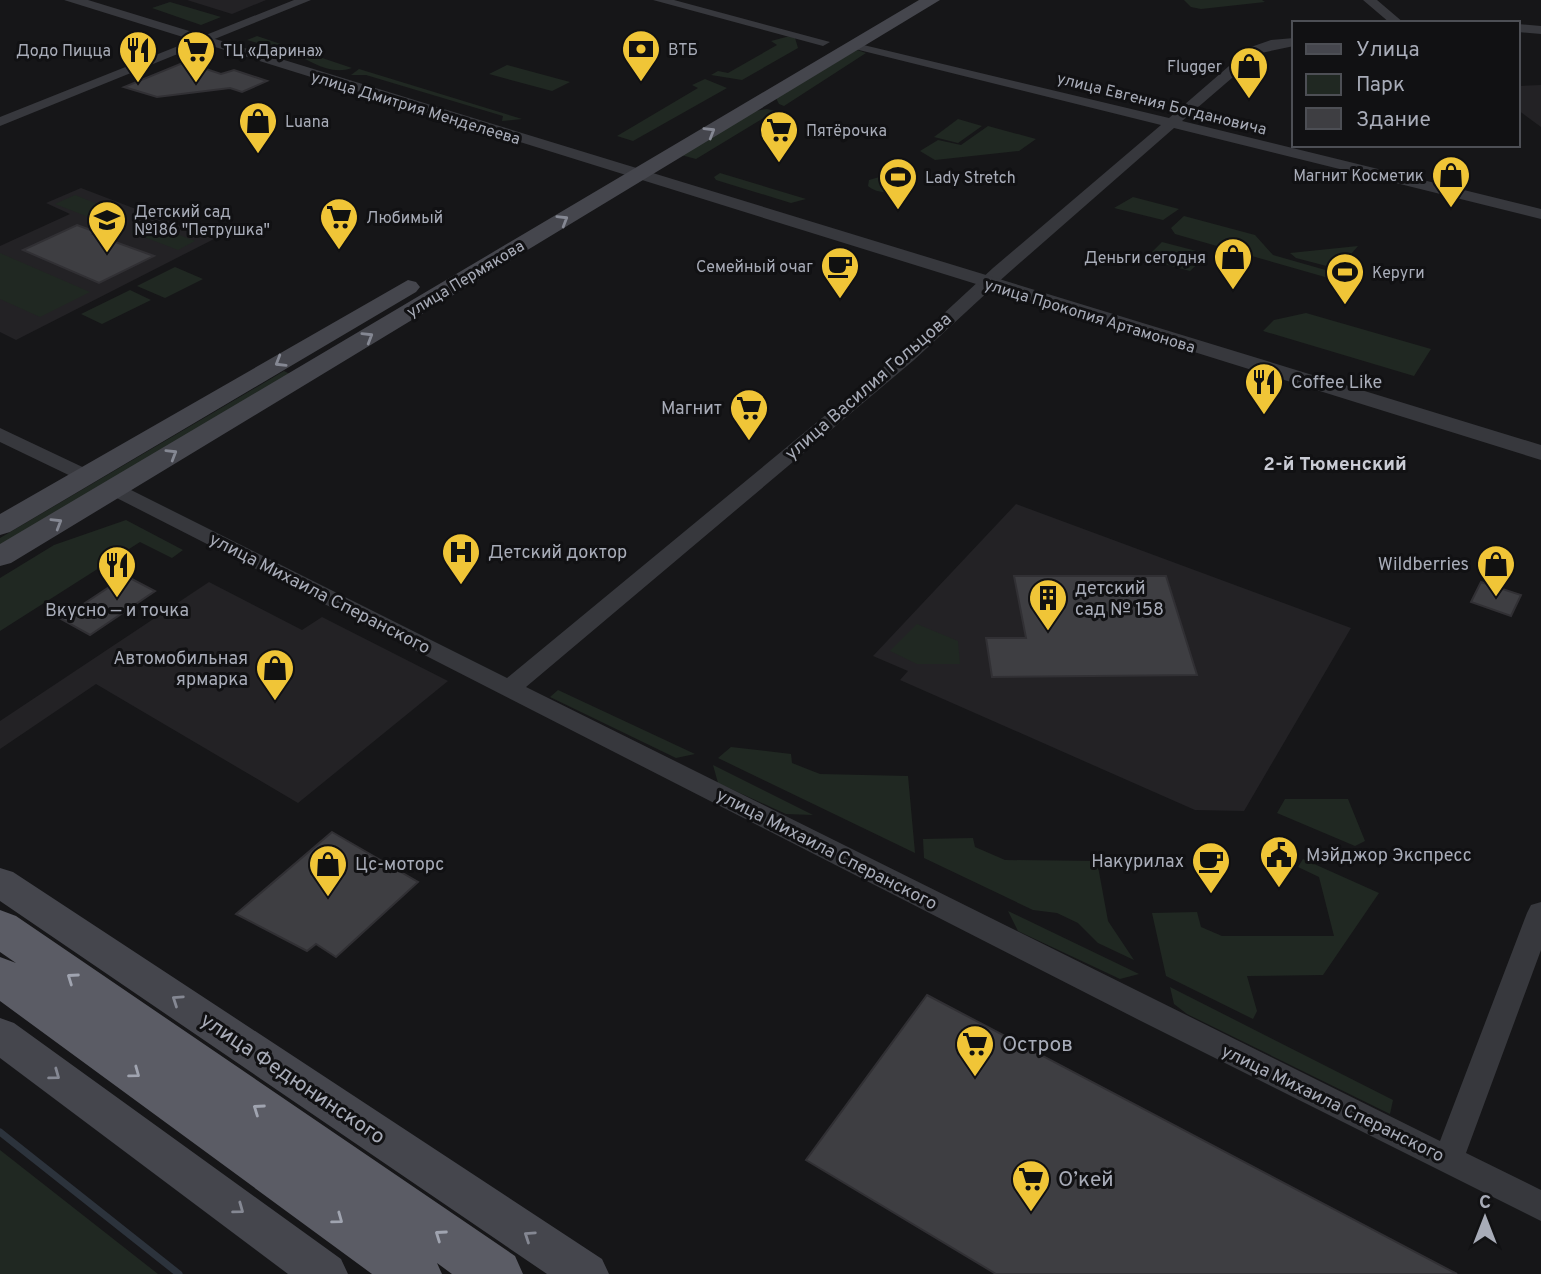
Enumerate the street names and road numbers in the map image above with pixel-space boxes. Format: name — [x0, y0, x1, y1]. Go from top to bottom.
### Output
street label: улица Дмитрия Менделеева — [308, 68, 522, 150]
street label: улица Евгения Богдановича — [1055, 69, 1268, 141]
street label: улица Пермякова — [403, 237, 529, 323]
street label: улица Прокопия Артамонова — [981, 275, 1197, 359]
street label: улица Василия Гольцова — [781, 308, 957, 466]
street label: улица Михаила Сперанского — [205, 528, 434, 660]
street label: улица Михаила Сперанского — [712, 784, 941, 916]
street label: улица Федюнинского — [194, 1007, 390, 1151]
street label: улица Михаила Сперанского — [1217, 1040, 1448, 1168]

